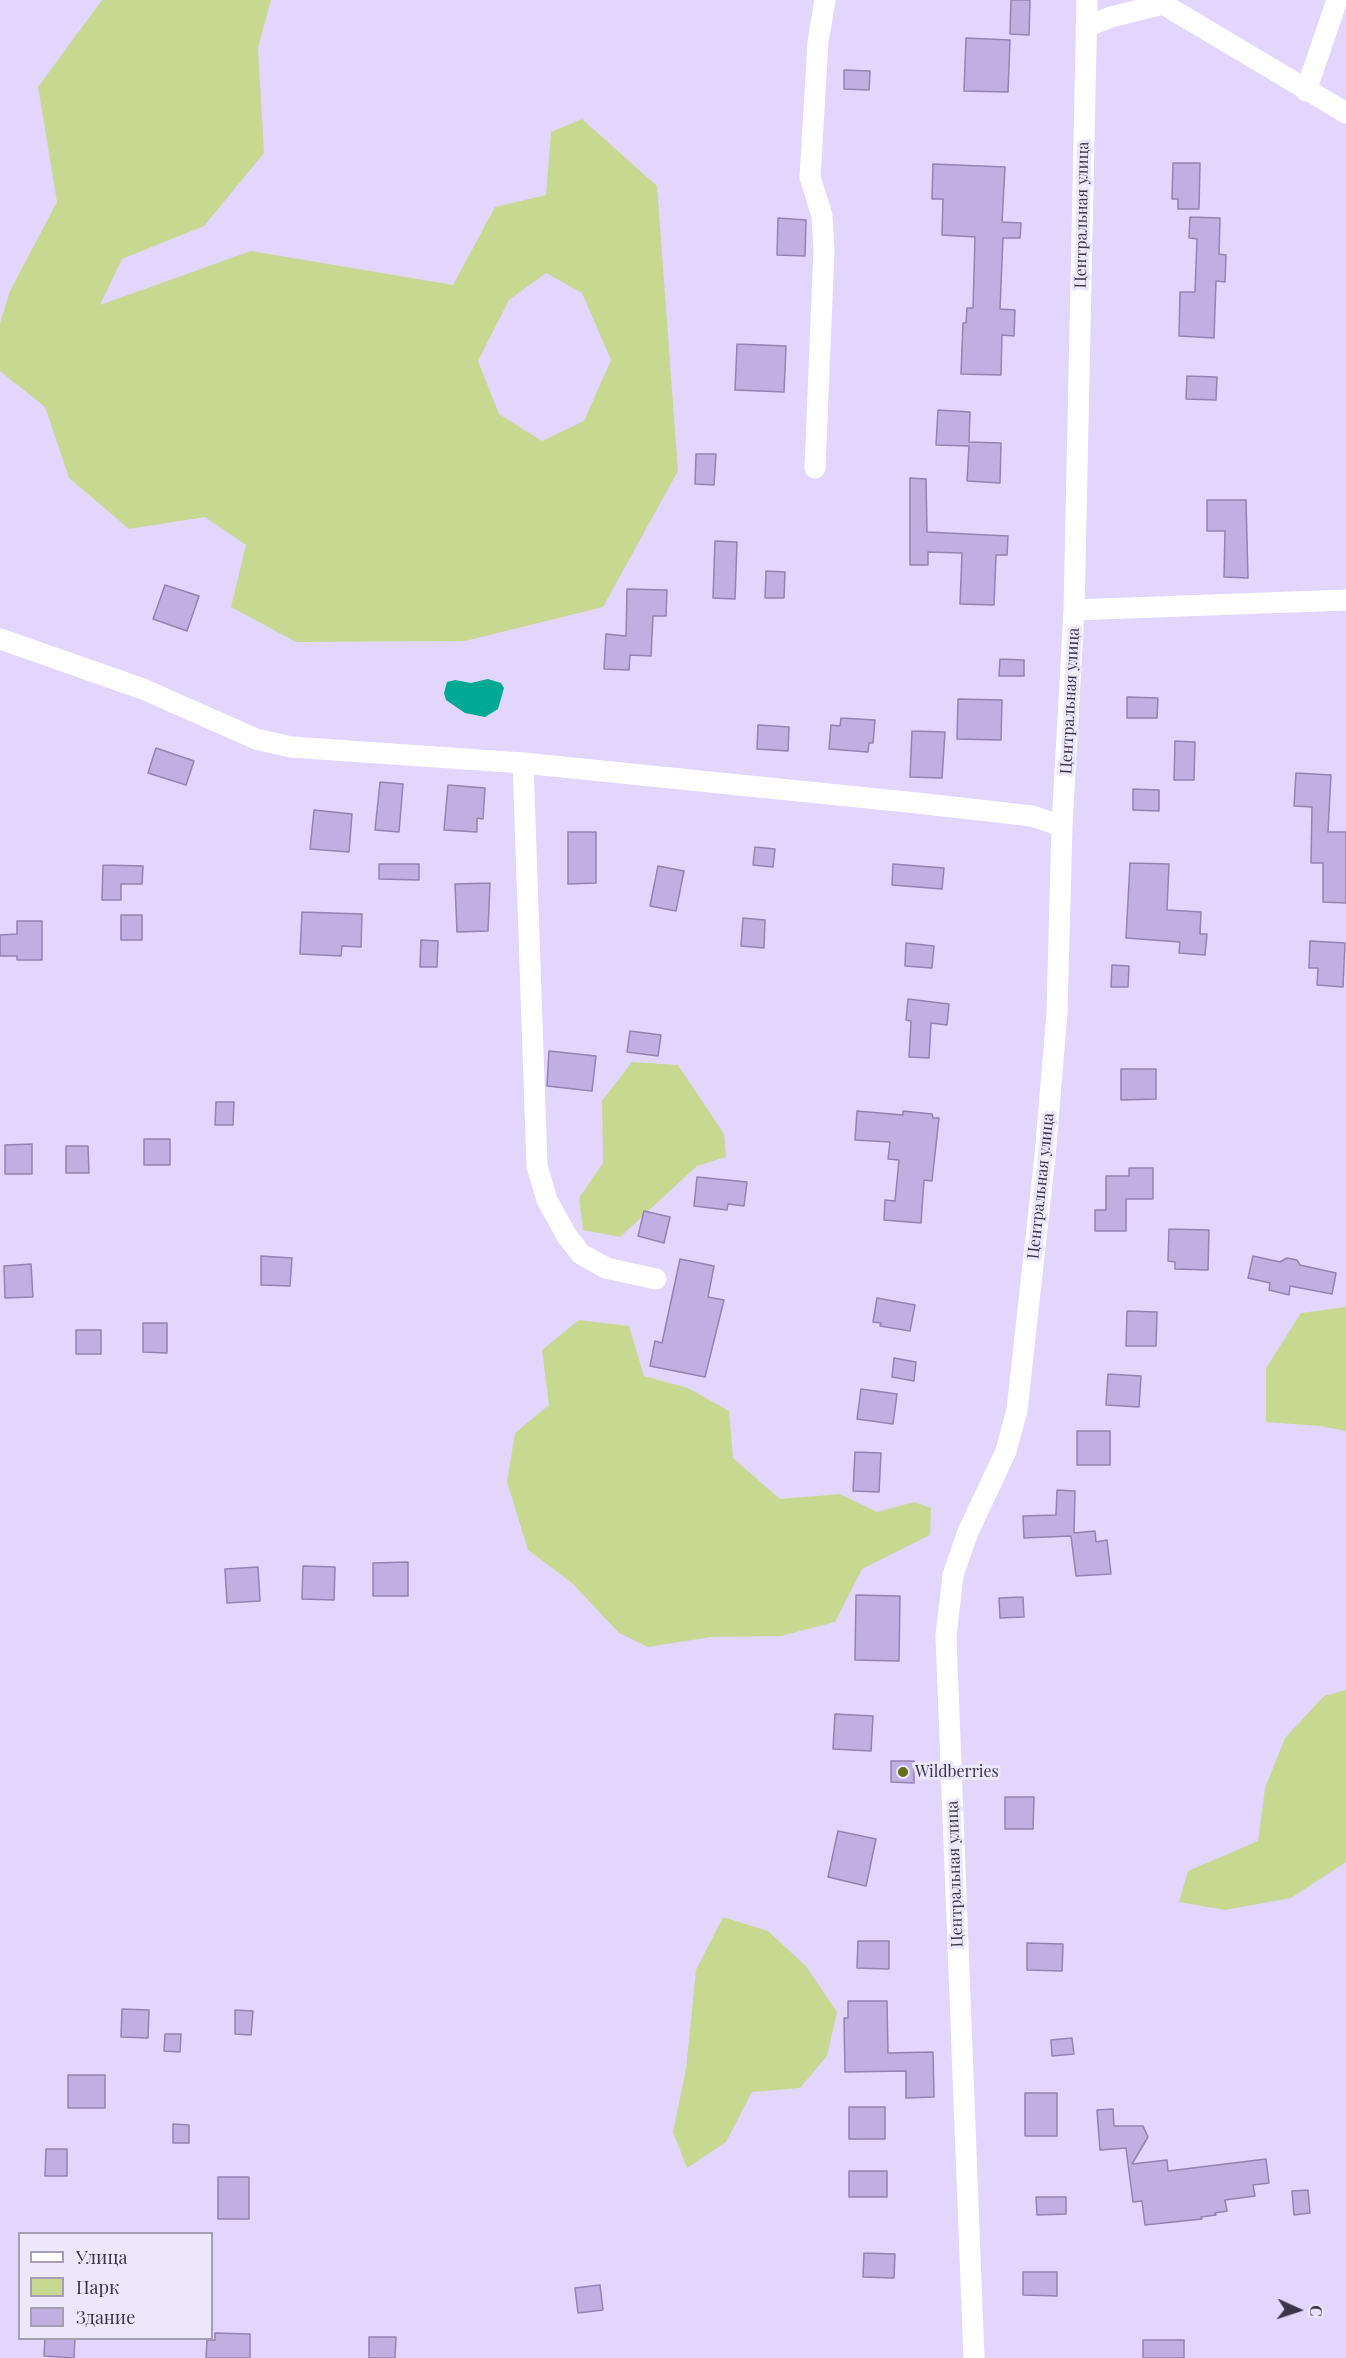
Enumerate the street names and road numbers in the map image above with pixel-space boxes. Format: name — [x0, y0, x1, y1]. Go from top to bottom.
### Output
street label: Центральная улица — [1071, 141, 1093, 289]
street label: Центральная улица — [1057, 627, 1083, 775]
street label: Центральная улица — [1024, 1112, 1058, 1260]
street label: Центральная улица — [943, 1800, 967, 1948]

